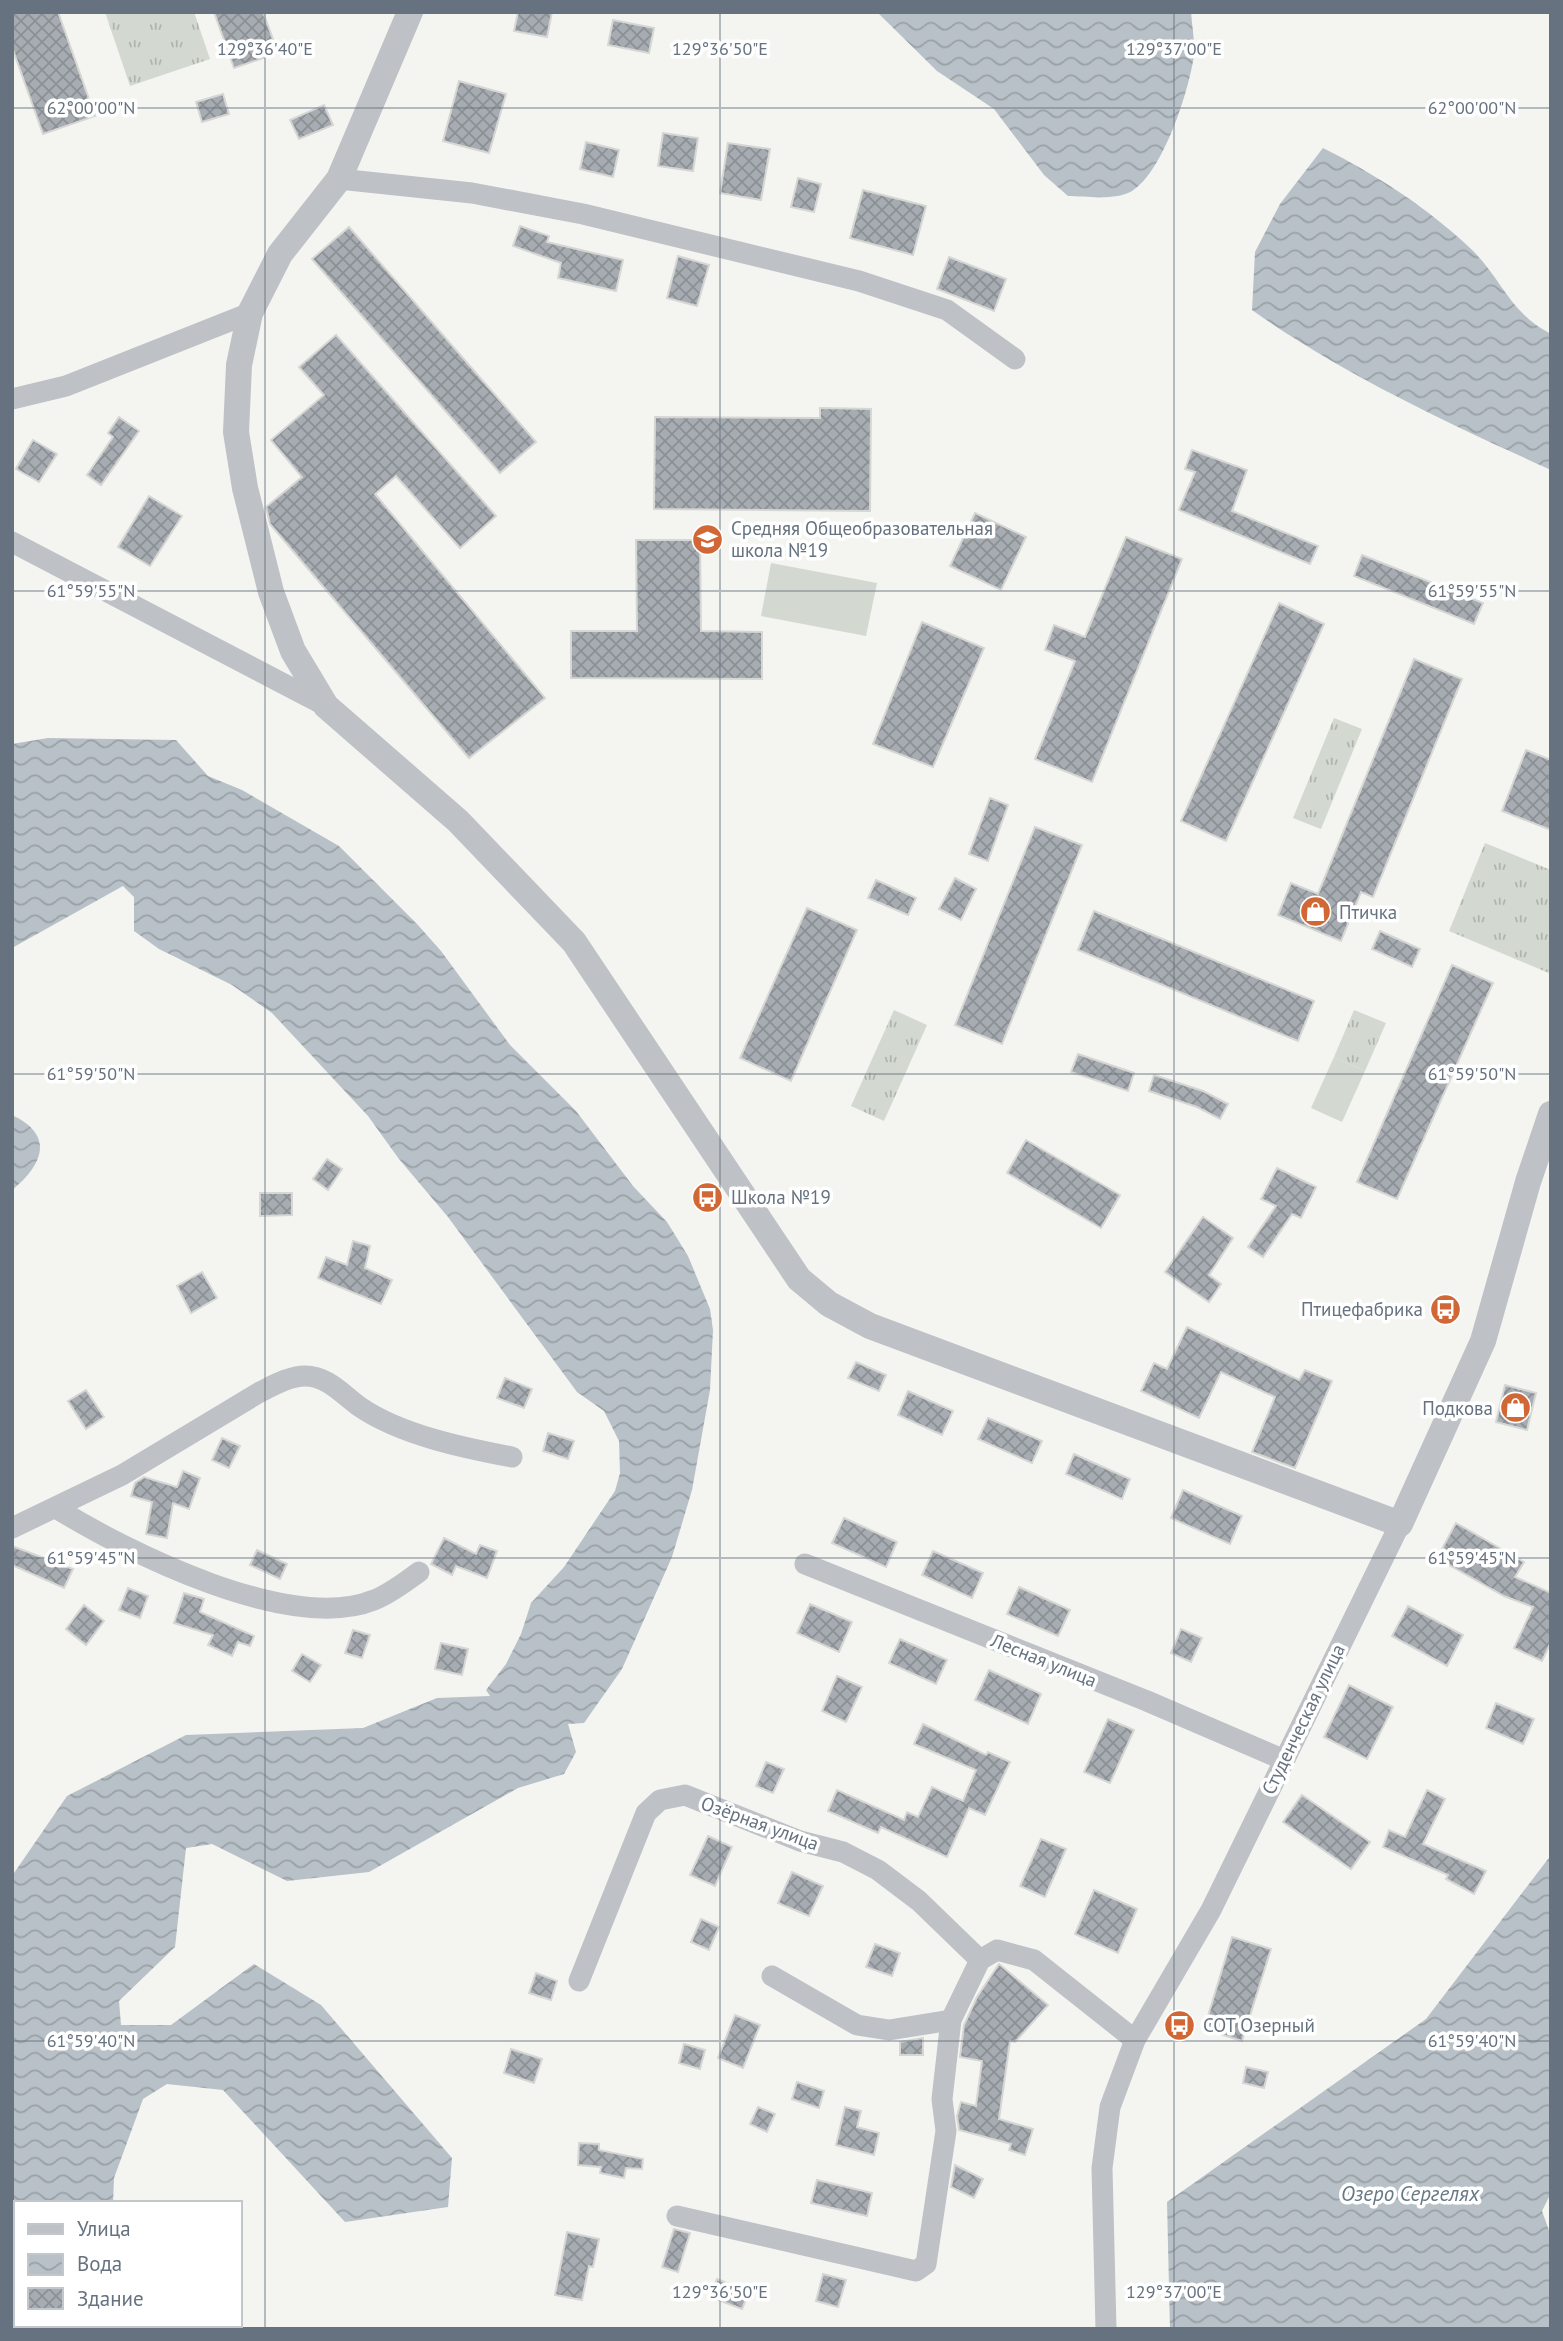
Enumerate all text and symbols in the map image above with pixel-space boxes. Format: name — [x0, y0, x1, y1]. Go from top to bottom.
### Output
text: 129°36'40"E — [217, 37, 313, 60]
text: 129°36'50"E — [672, 37, 768, 60]
text: 129°37'00"E — [1126, 37, 1222, 60]
text: 62°00'00"N — [47, 96, 135, 119]
text: 62°00'00"N — [1428, 96, 1516, 119]
place label: Средняя Общеобразовательная школа №19 — [731, 516, 993, 562]
school or university icon: Средняя Общеобразовательная школа №19 — [691, 522, 725, 556]
text: 61°59'55"N — [47, 579, 135, 602]
text: 61°59'55"N — [1428, 579, 1516, 602]
shop icon: Птичка — [1299, 895, 1333, 929]
place label: Птичка — [1339, 900, 1397, 924]
text: 61°59'50"N — [47, 1062, 135, 1085]
text: 61°59'50"N — [1428, 1062, 1516, 1085]
bus stop icon: Школа №19 — [691, 1180, 725, 1214]
place label: Школа №19 — [731, 1185, 831, 1209]
bus stop icon: Птицефабрика — [1429, 1292, 1463, 1326]
place label: Птицефабрика — [1301, 1297, 1423, 1321]
shop icon: Подкова — [1499, 1391, 1533, 1425]
place label: Подкова — [1422, 1396, 1493, 1420]
text: 61°59'45"N — [47, 1546, 135, 1569]
text: 61°59'45"N — [1428, 1546, 1516, 1569]
street label: Лесная улица — [987, 1628, 1100, 1692]
street label: Студенческая улица — [1256, 1640, 1350, 1798]
street label: Озёрная улица — [698, 1791, 822, 1855]
bus stop icon: СОТ Озерный — [1163, 2008, 1197, 2042]
place label: СОТ Озерный — [1203, 2013, 1315, 2037]
text: 61°59'40"N — [47, 2029, 135, 2052]
text: 61°59'40"N — [1428, 2029, 1516, 2052]
water label: Озеро Сергелях — [1341, 2180, 1480, 2207]
legend — [14, 2201, 242, 2327]
text: Улица — [77, 2215, 131, 2242]
text: Вода — [77, 2250, 122, 2277]
text: 129°36'50"E — [672, 2280, 768, 2303]
text: 129°37'00"E — [1126, 2280, 1222, 2303]
text: Здание — [77, 2285, 144, 2312]

